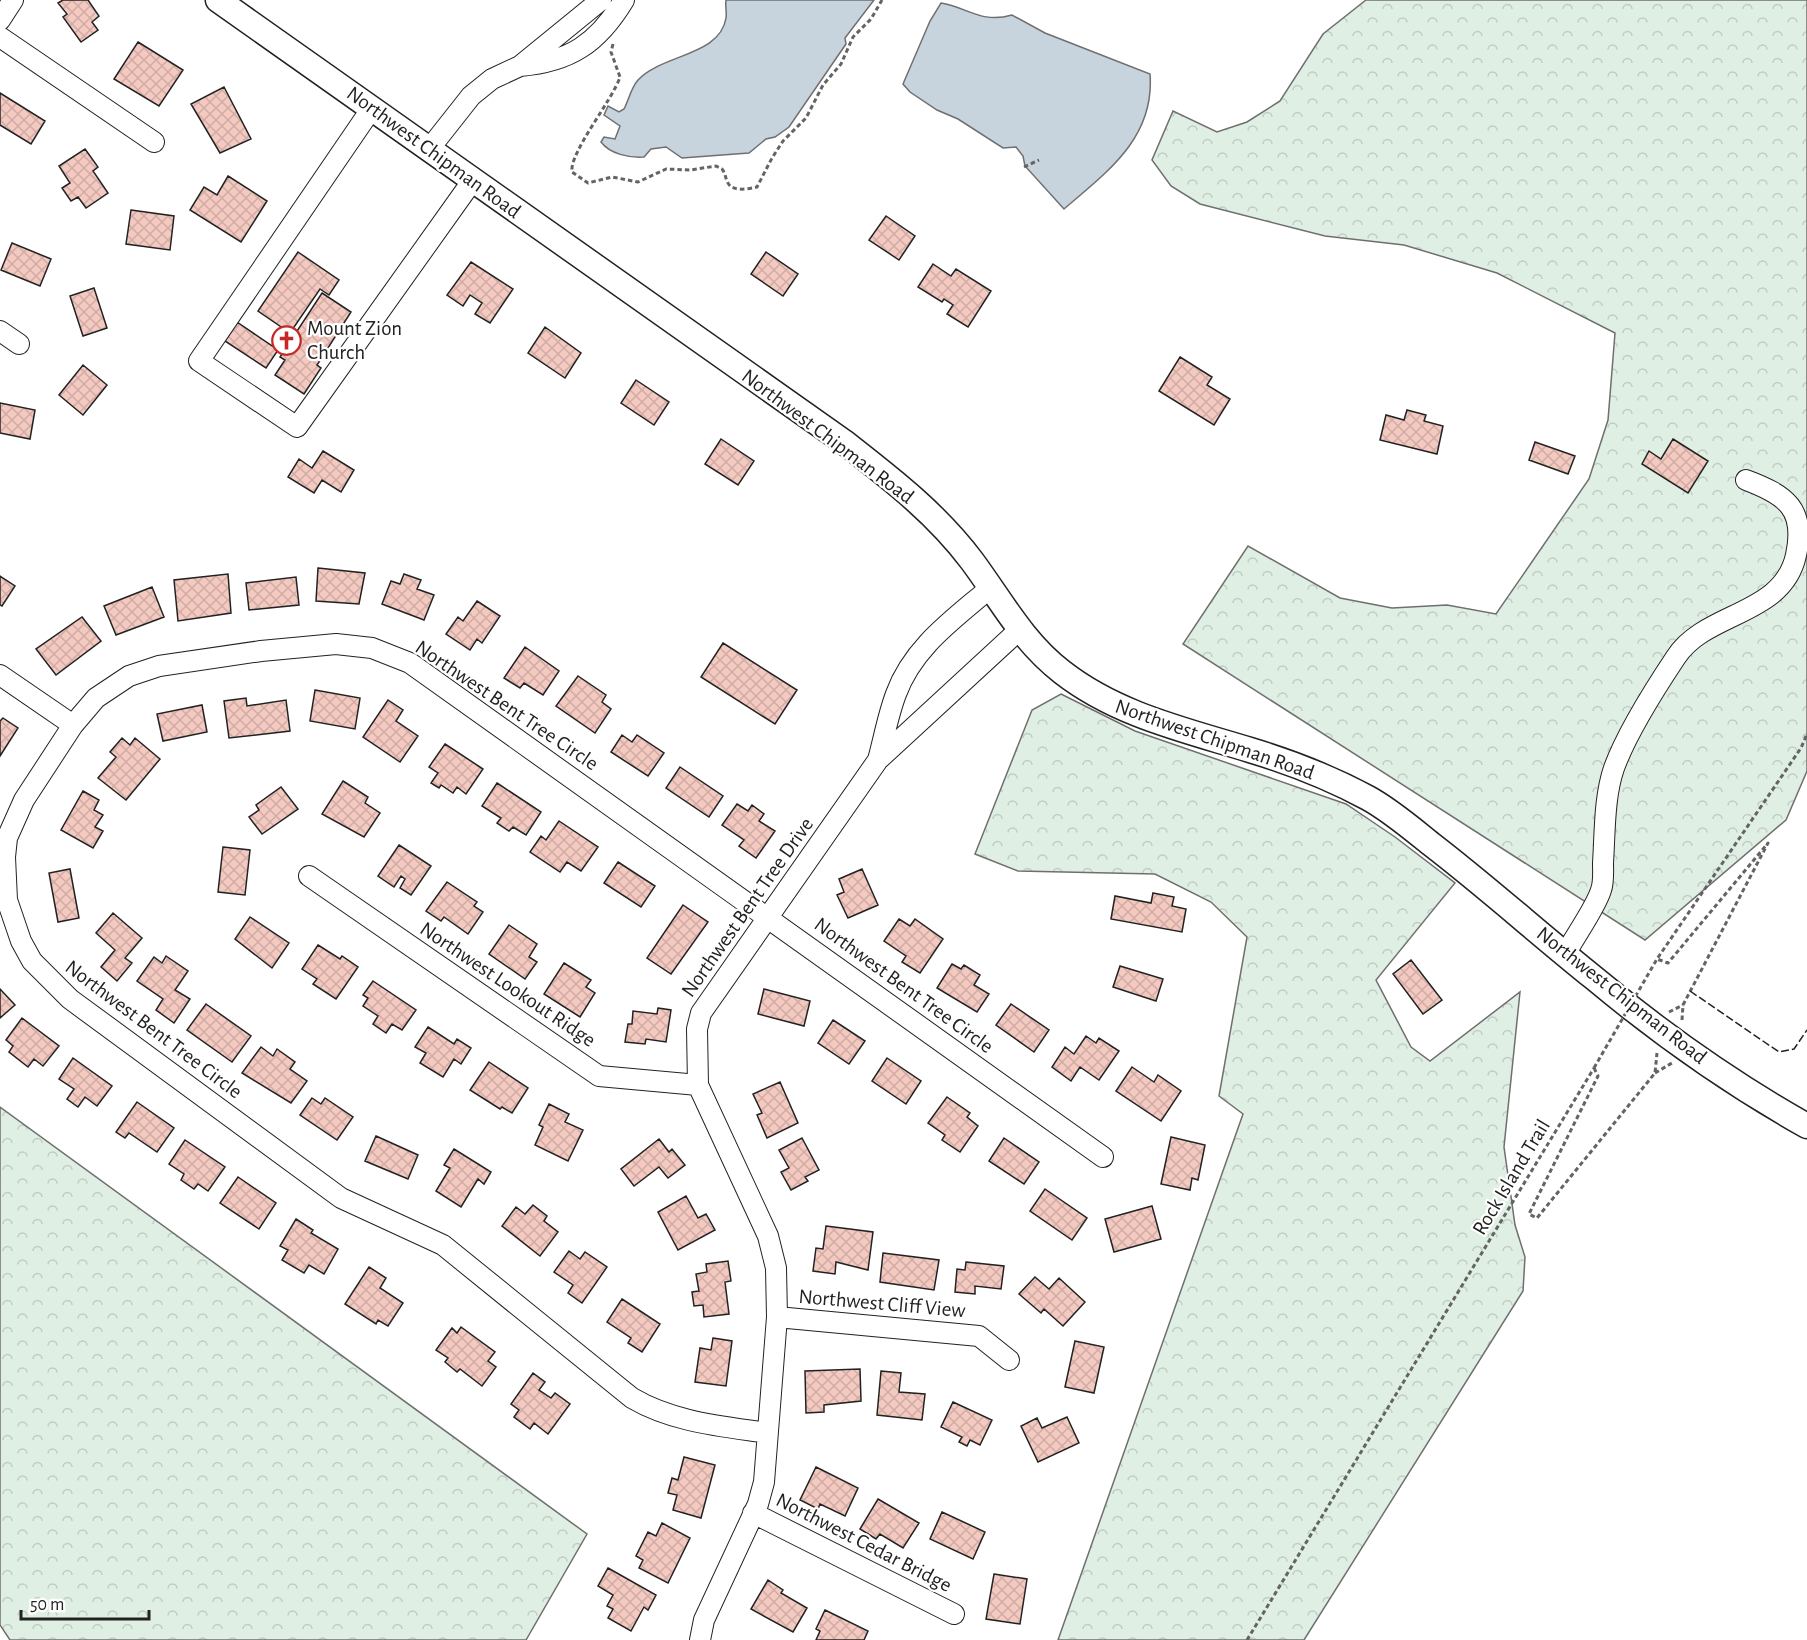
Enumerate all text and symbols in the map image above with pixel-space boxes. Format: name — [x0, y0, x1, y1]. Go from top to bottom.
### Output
street label: Northwest Chipman Road — [343, 82, 525, 222]
place label: Mount Zion Church — [307, 318, 402, 363]
church icon: Mount Zion Church — [270, 324, 302, 356]
street label: Northwest Chipman Road — [738, 365, 918, 508]
street label: Northwest Bent Tree Circle — [412, 636, 602, 774]
street label: Northwest Chipman Road — [1112, 695, 1317, 784]
street label: Northwest Bent Tree Drive — [678, 814, 817, 1001]
street label: Northwest Bent Tree Circle — [810, 914, 997, 1057]
street label: Northwest Lookout Ridge — [416, 918, 599, 1051]
street label: Northwest Chipman Road — [1533, 923, 1711, 1068]
street label: Northwest Bent Tree Circle — [61, 956, 246, 1103]
street label: Rock Island Trail — [1469, 1116, 1554, 1239]
street label: Northwest Cliff View — [798, 1286, 966, 1321]
street label: Northwest Cedar Bridge — [773, 1489, 955, 1596]
scale bar — [21, 1583, 148, 1621]
text: 50 m — [30, 1596, 64, 1614]

